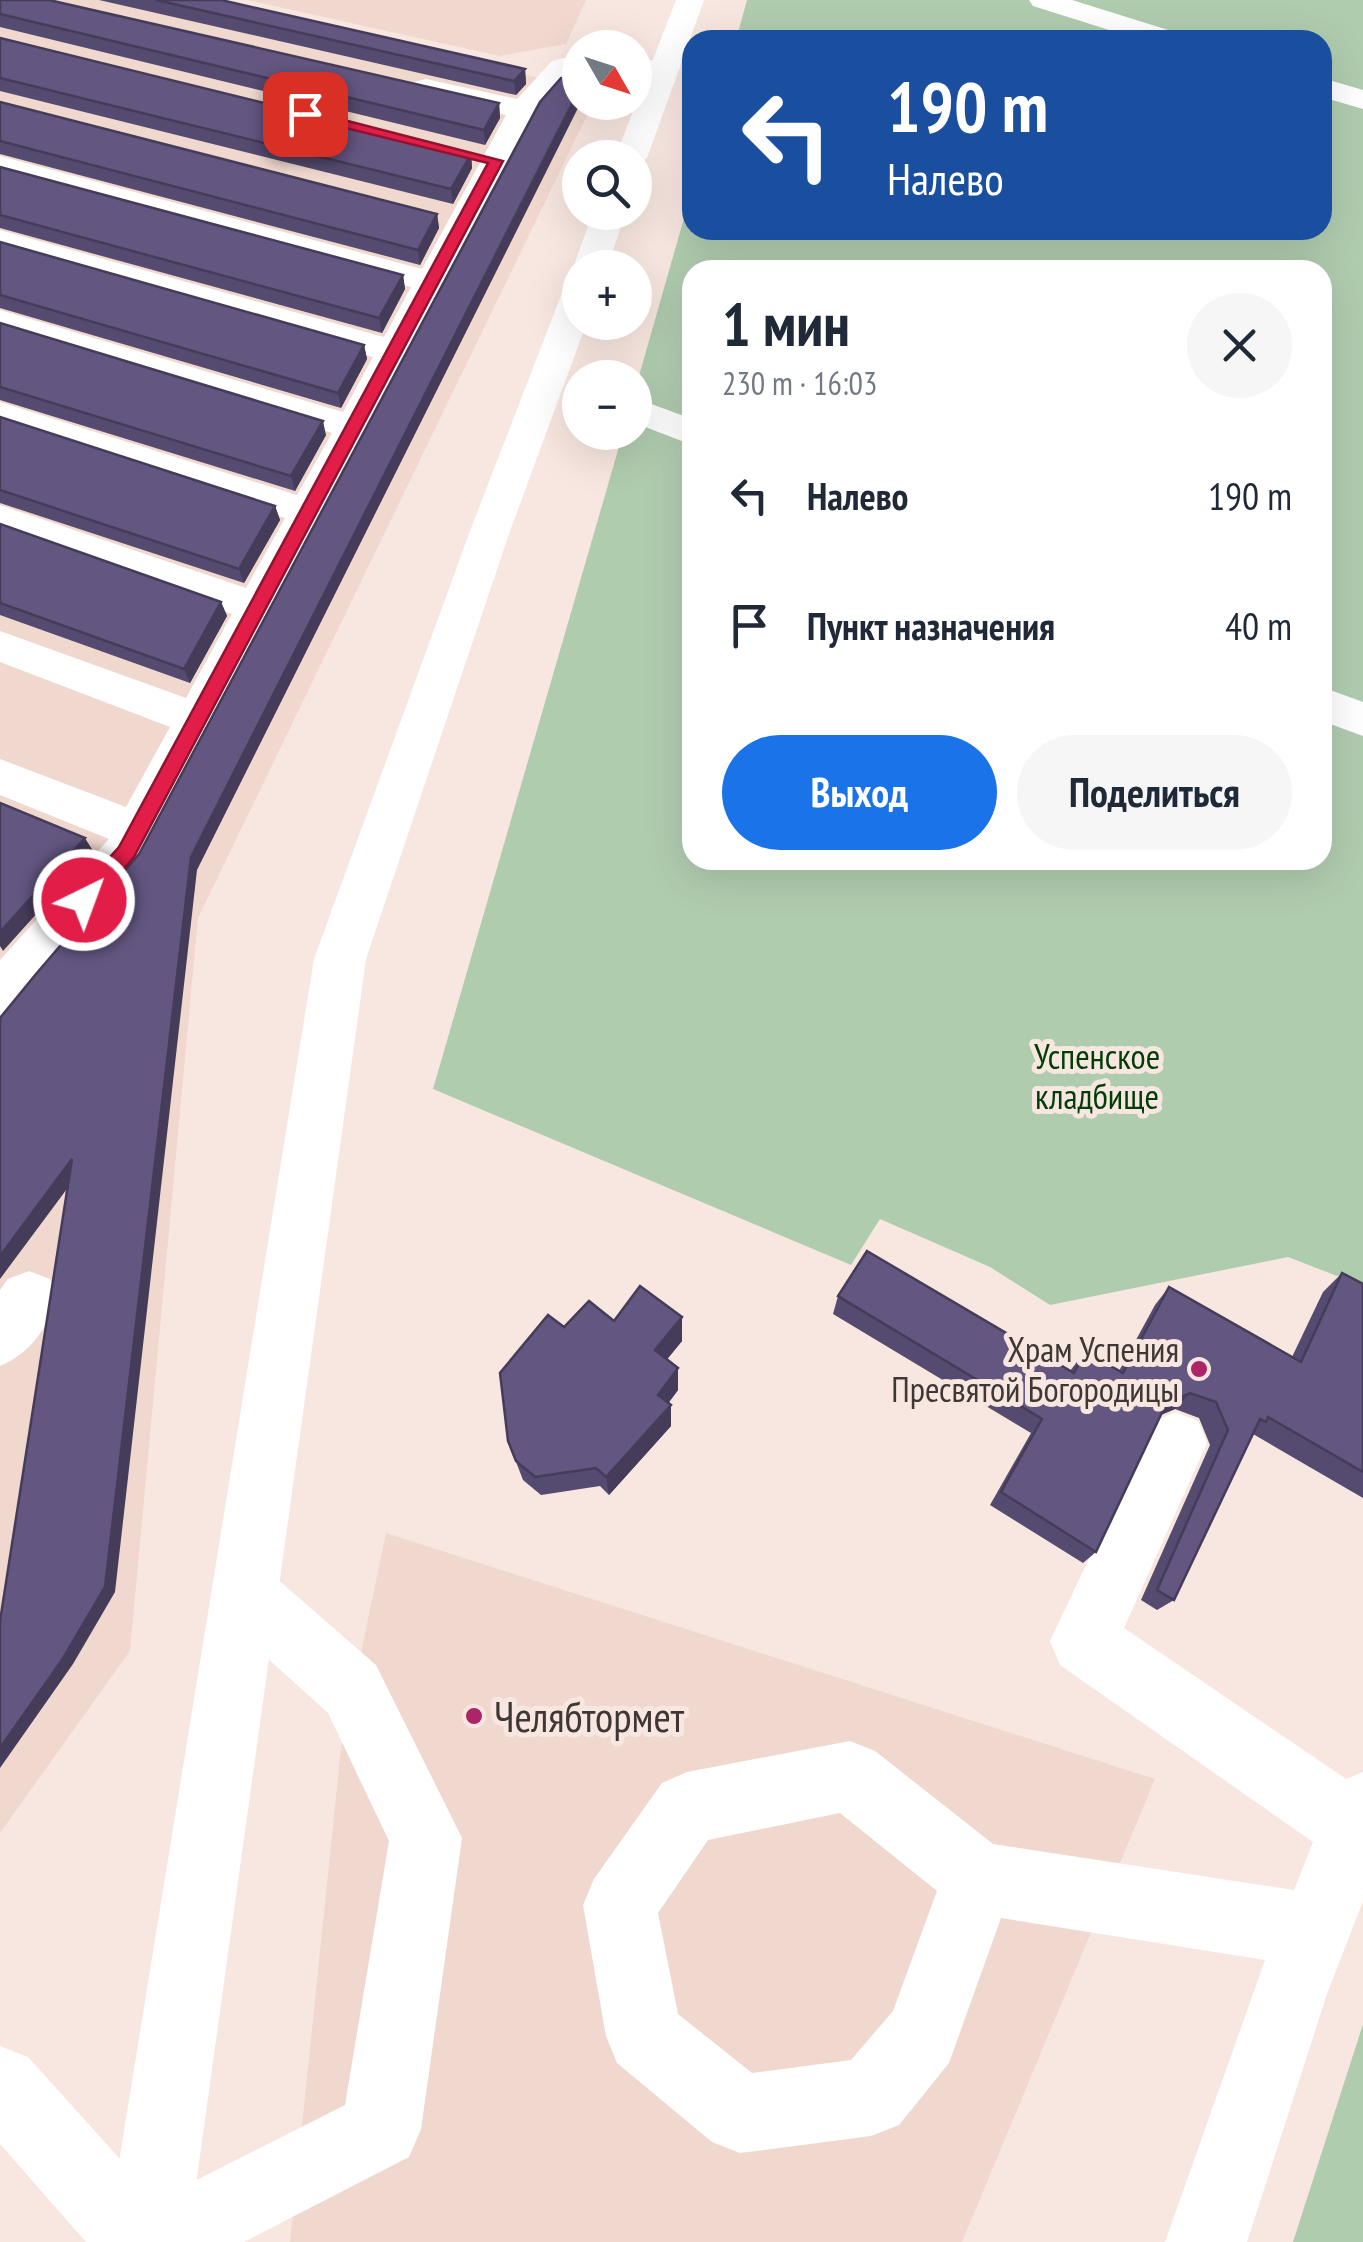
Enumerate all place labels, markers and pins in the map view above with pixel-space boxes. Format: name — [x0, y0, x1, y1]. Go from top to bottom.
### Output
pin — [263, 72, 348, 157]
place label: Храм Успения Пресвятой Богородицы — [891, 1326, 1179, 1412]
marker: Храм Успения Пресвятой Богородицы — [1188, 1358, 1210, 1380]
place label: Челябтормет — [494, 1689, 685, 1744]
marker: Челябтормет — [463, 1705, 485, 1727]

